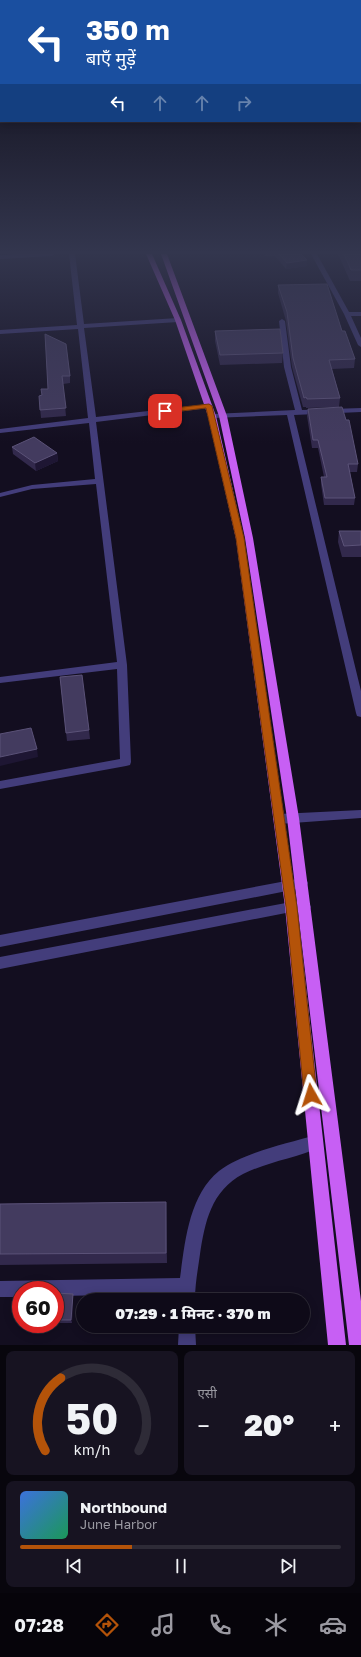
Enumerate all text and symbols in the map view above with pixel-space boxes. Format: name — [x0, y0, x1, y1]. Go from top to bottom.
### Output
text: 350 m — [86, 13, 170, 46]
icon: left — [20, 16, 72, 68]
text: बाएँ मुड़ें — [86, 47, 136, 69]
icon: left — [107, 92, 129, 114]
icon: ahead — [149, 92, 171, 114]
icon: ahead — [191, 92, 213, 114]
icon: right — [233, 92, 255, 114]
pin — [148, 394, 182, 428]
icon: arrive — [154, 400, 176, 422]
position arrow — [290, 1074, 332, 1116]
speed limit sign: 60 — [12, 1281, 64, 1333]
text: 07:29 · 1 मिनट · 370 m — [115, 1304, 271, 1322]
text: एसी — [198, 1385, 217, 1401]
text: 50 — [66, 1393, 118, 1443]
text: 20° — [244, 1407, 294, 1443]
text: − — [198, 1412, 210, 1439]
text: + — [329, 1412, 341, 1439]
text: km/h — [74, 1441, 110, 1458]
text: Northbound — [80, 1498, 167, 1516]
text: June Harbor — [80, 1516, 157, 1532]
icon: previous — [63, 1555, 85, 1577]
icon: pause — [170, 1555, 192, 1577]
icon: next — [277, 1555, 299, 1577]
icon: directions — [93, 1611, 121, 1639]
icon: music — [149, 1611, 177, 1639]
icon: phone — [206, 1611, 234, 1639]
icon: climate — [262, 1611, 290, 1639]
icon: car — [319, 1611, 347, 1639]
text: 07:28 — [14, 1614, 64, 1636]

